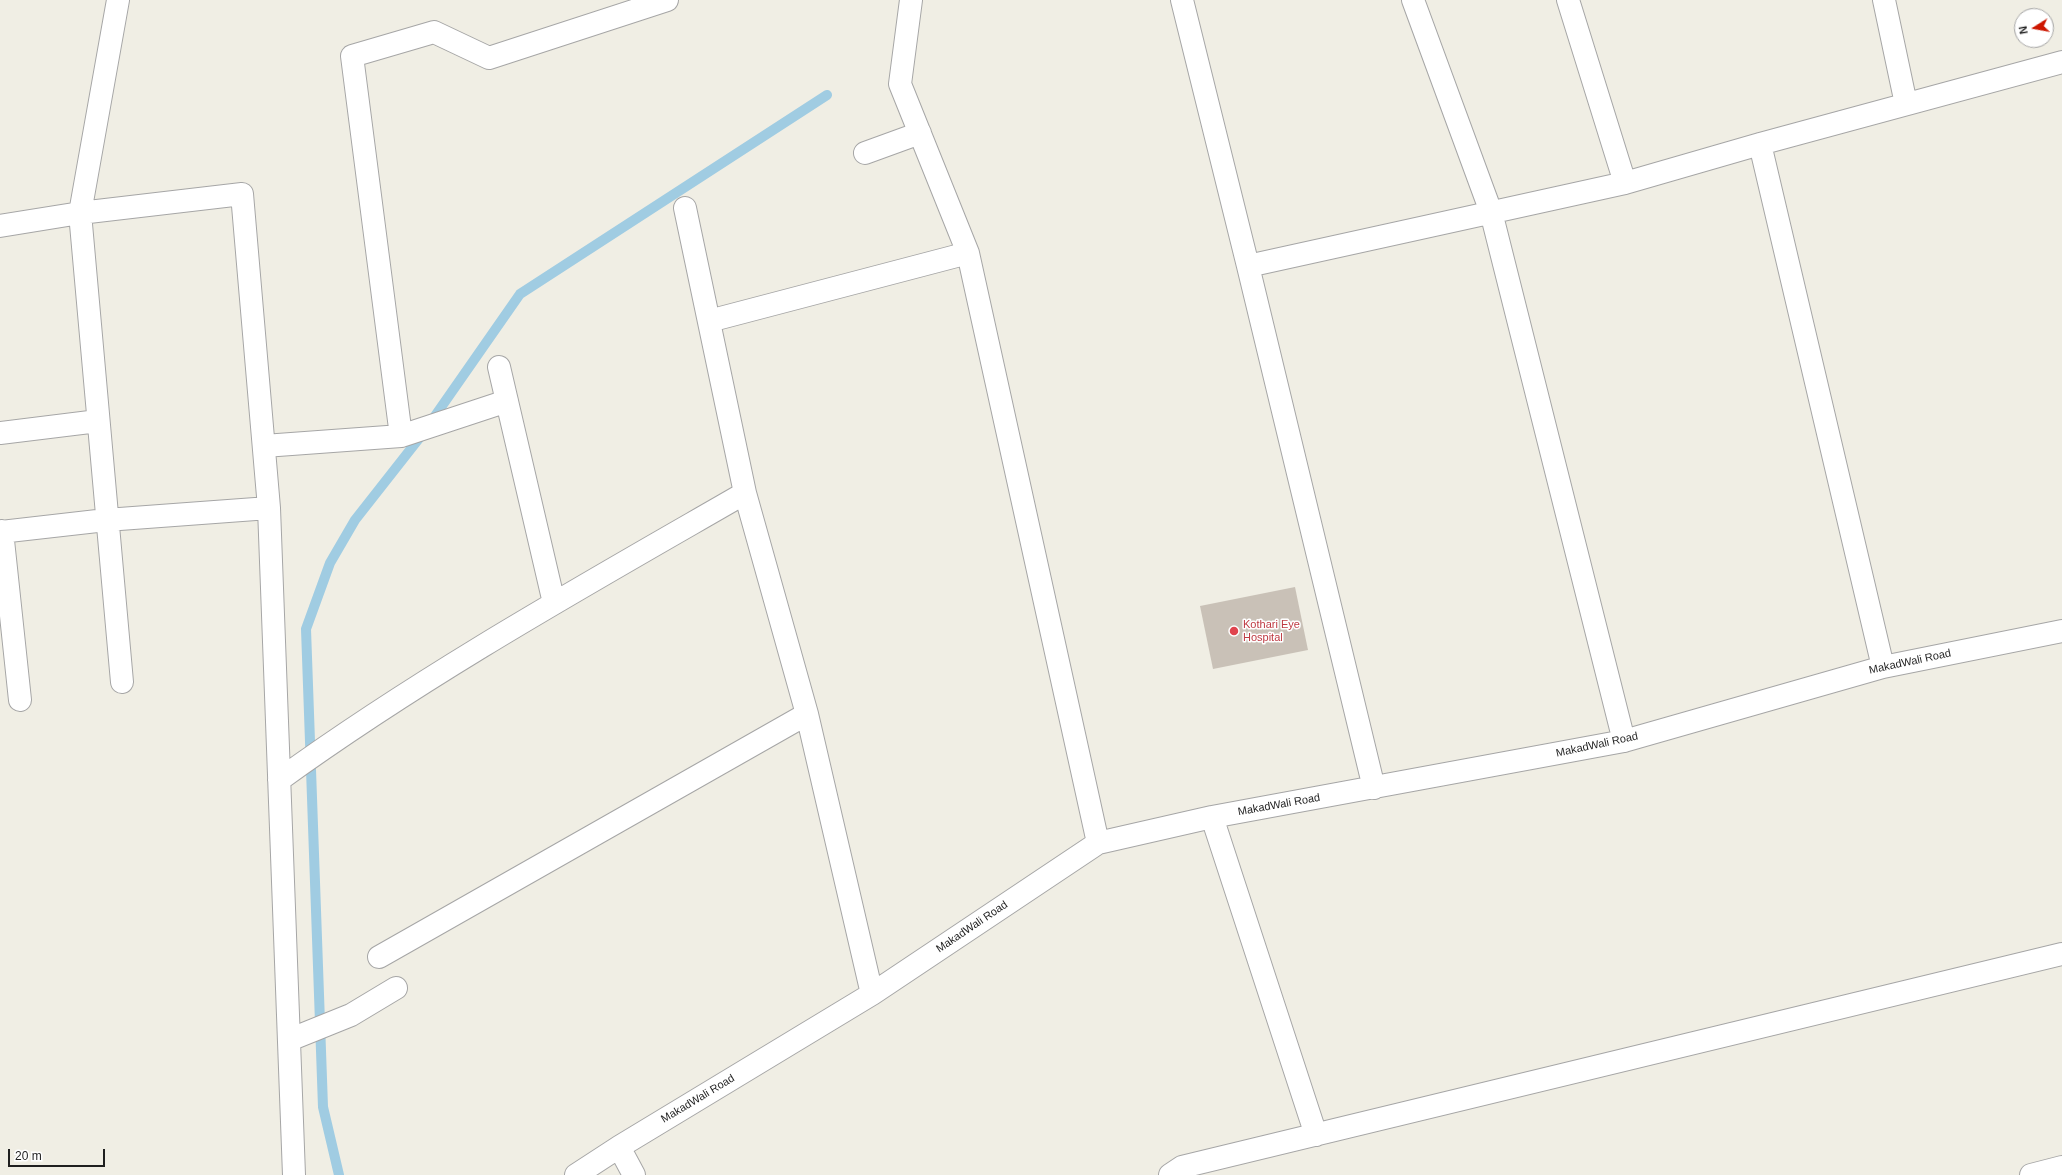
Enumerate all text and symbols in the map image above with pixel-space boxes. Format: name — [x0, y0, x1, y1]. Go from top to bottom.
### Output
north arrow — [2014, 8, 2054, 48]
text: N — [2017, 25, 2030, 35]
place label: Kothari Eye Hospital — [1243, 618, 1300, 644]
marker: Kothari Eye Hospital — [1228, 625, 1240, 637]
street label: MakadWali Road — [1868, 647, 1952, 677]
street label: MakadWali Road — [1555, 730, 1639, 760]
street label: MakadWali Road — [1237, 791, 1321, 819]
street label: MakadWali Road — [934, 898, 1010, 956]
street label: MakadWali Road — [659, 1072, 737, 1126]
scale bar — [10, 1141, 107, 1167]
text: 20 m — [15, 1149, 42, 1163]

